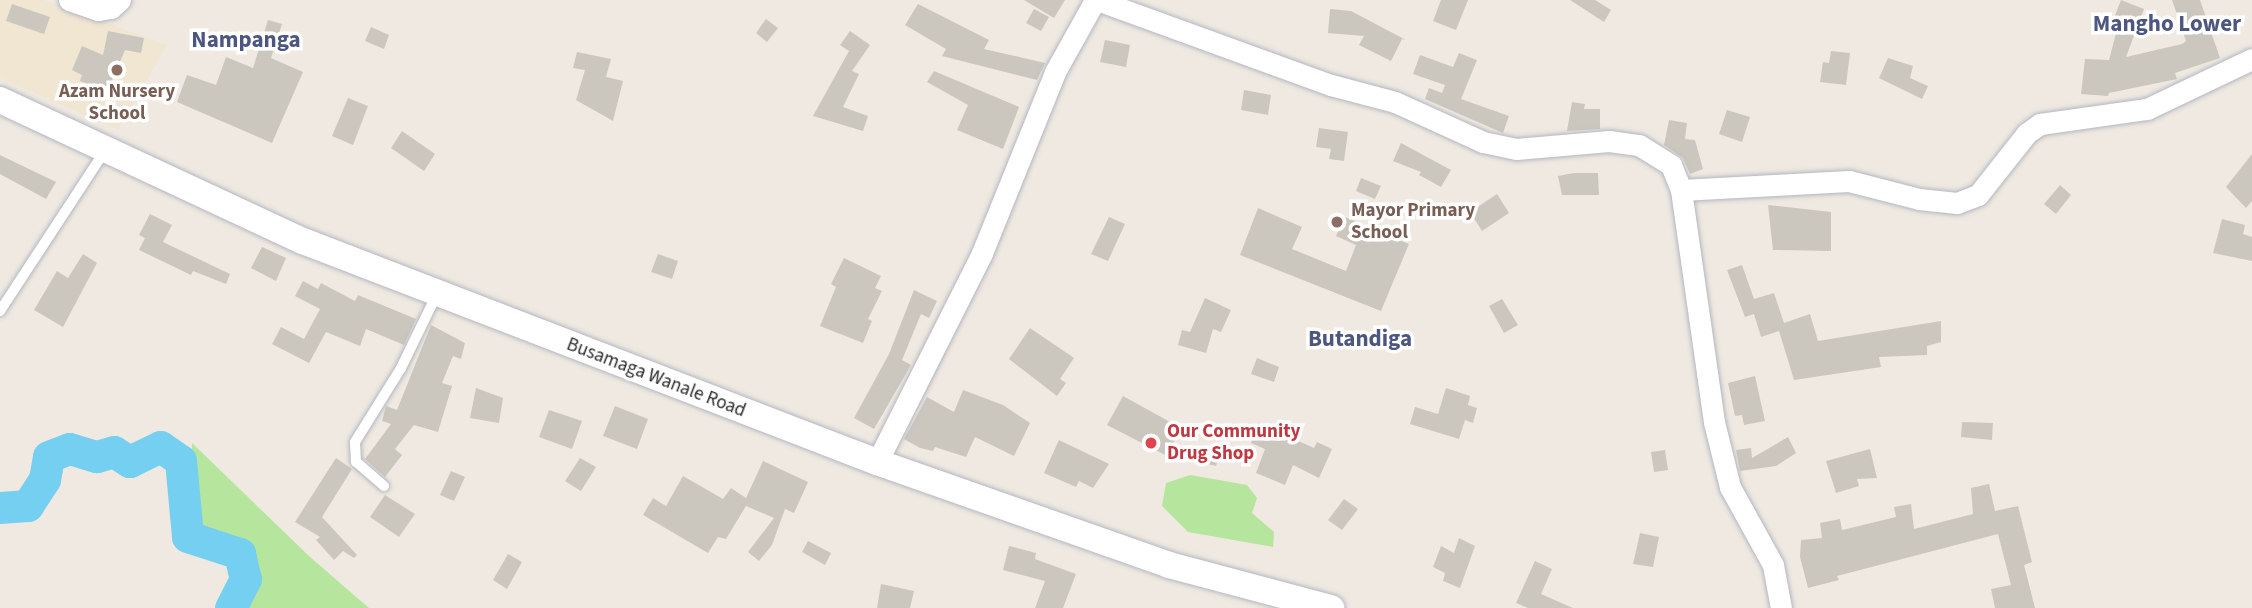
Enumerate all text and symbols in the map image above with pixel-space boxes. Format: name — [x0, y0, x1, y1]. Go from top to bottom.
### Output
district label: Mangho Lower — [2093, 10, 2241, 38]
district label: Nampanga — [191, 26, 301, 54]
marker: Azam Nursery School — [109, 62, 125, 78]
place label: Azam Nursery School — [59, 81, 175, 125]
place label: Mayor Primary School — [1351, 200, 1475, 244]
marker: Mayor Primary School — [1329, 214, 1345, 230]
district label: Butandiga — [1308, 325, 1412, 353]
street label: Busamaga Wanale Road — [563, 333, 749, 423]
place label: Our Community Drug Shop — [1167, 421, 1300, 465]
marker: Our Community Drug Shop — [1141, 433, 1161, 453]

